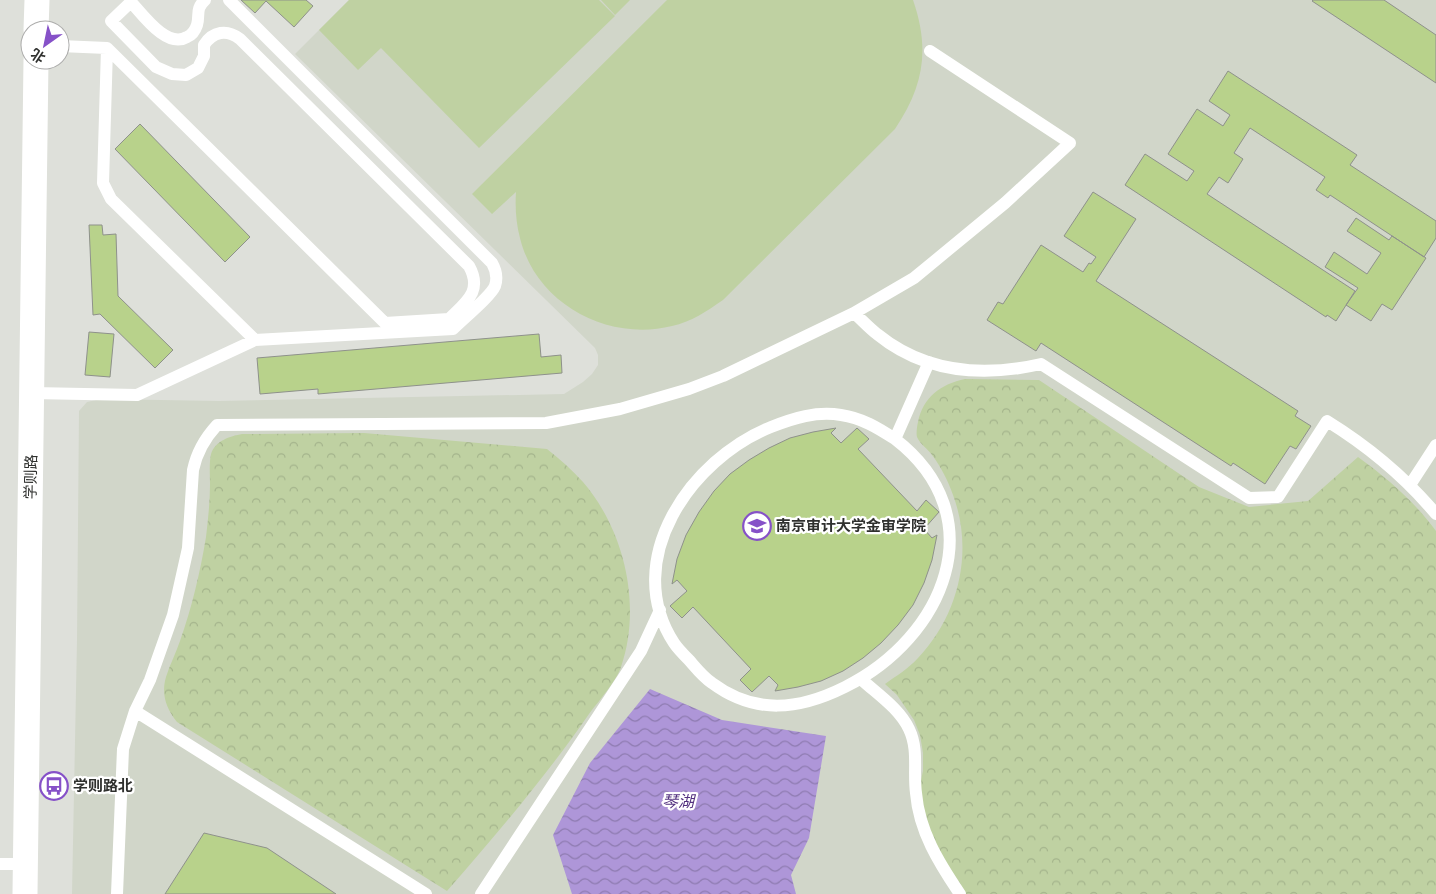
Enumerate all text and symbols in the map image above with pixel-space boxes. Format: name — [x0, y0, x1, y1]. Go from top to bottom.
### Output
north arrow — [20, 20, 70, 70]
text: 北 — [28, 45, 48, 66]
street label: 学则路 — [23, 454, 39, 500]
school or university icon: 南京审计大学金审学院 — [742, 511, 772, 541]
place label: 南京审计大学金审学院 — [776, 517, 926, 534]
bus stop icon: 学则路北 — [39, 771, 69, 801]
place label: 学则路北 — [73, 777, 133, 794]
water label: 琴湖 — [662, 793, 697, 810]

